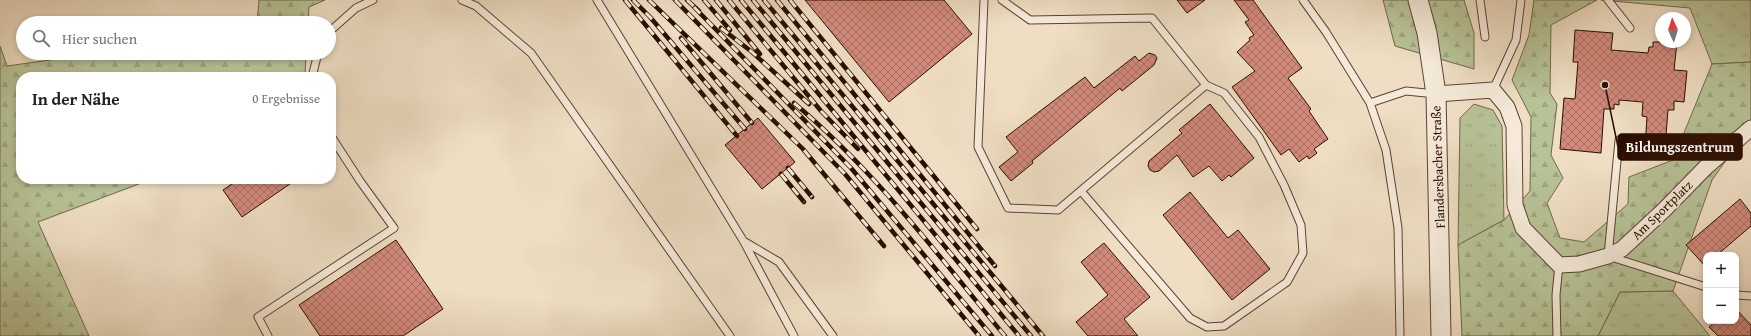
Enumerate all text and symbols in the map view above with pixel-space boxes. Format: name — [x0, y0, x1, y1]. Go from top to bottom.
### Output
north arrow — [1655, 12, 1691, 48]
search box — [16, 16, 336, 60]
icon: search — [30, 27, 52, 49]
text: Hier suchen — [62, 28, 137, 49]
text: In der Nähe — [32, 86, 120, 111]
text: 0 Ergebnisse — [252, 89, 320, 108]
street label: Flandersbacher Straße — [1426, 105, 1450, 229]
callout: Bildungszentrum — [1618, 134, 1742, 160]
text: Bildungszentrum — [1626, 137, 1734, 157]
street label: Am Sportplatz — [1627, 176, 1697, 244]
map controls — [1703, 252, 1739, 324]
button: + — [1703, 252, 1739, 288]
button: − — [1703, 288, 1739, 324]

